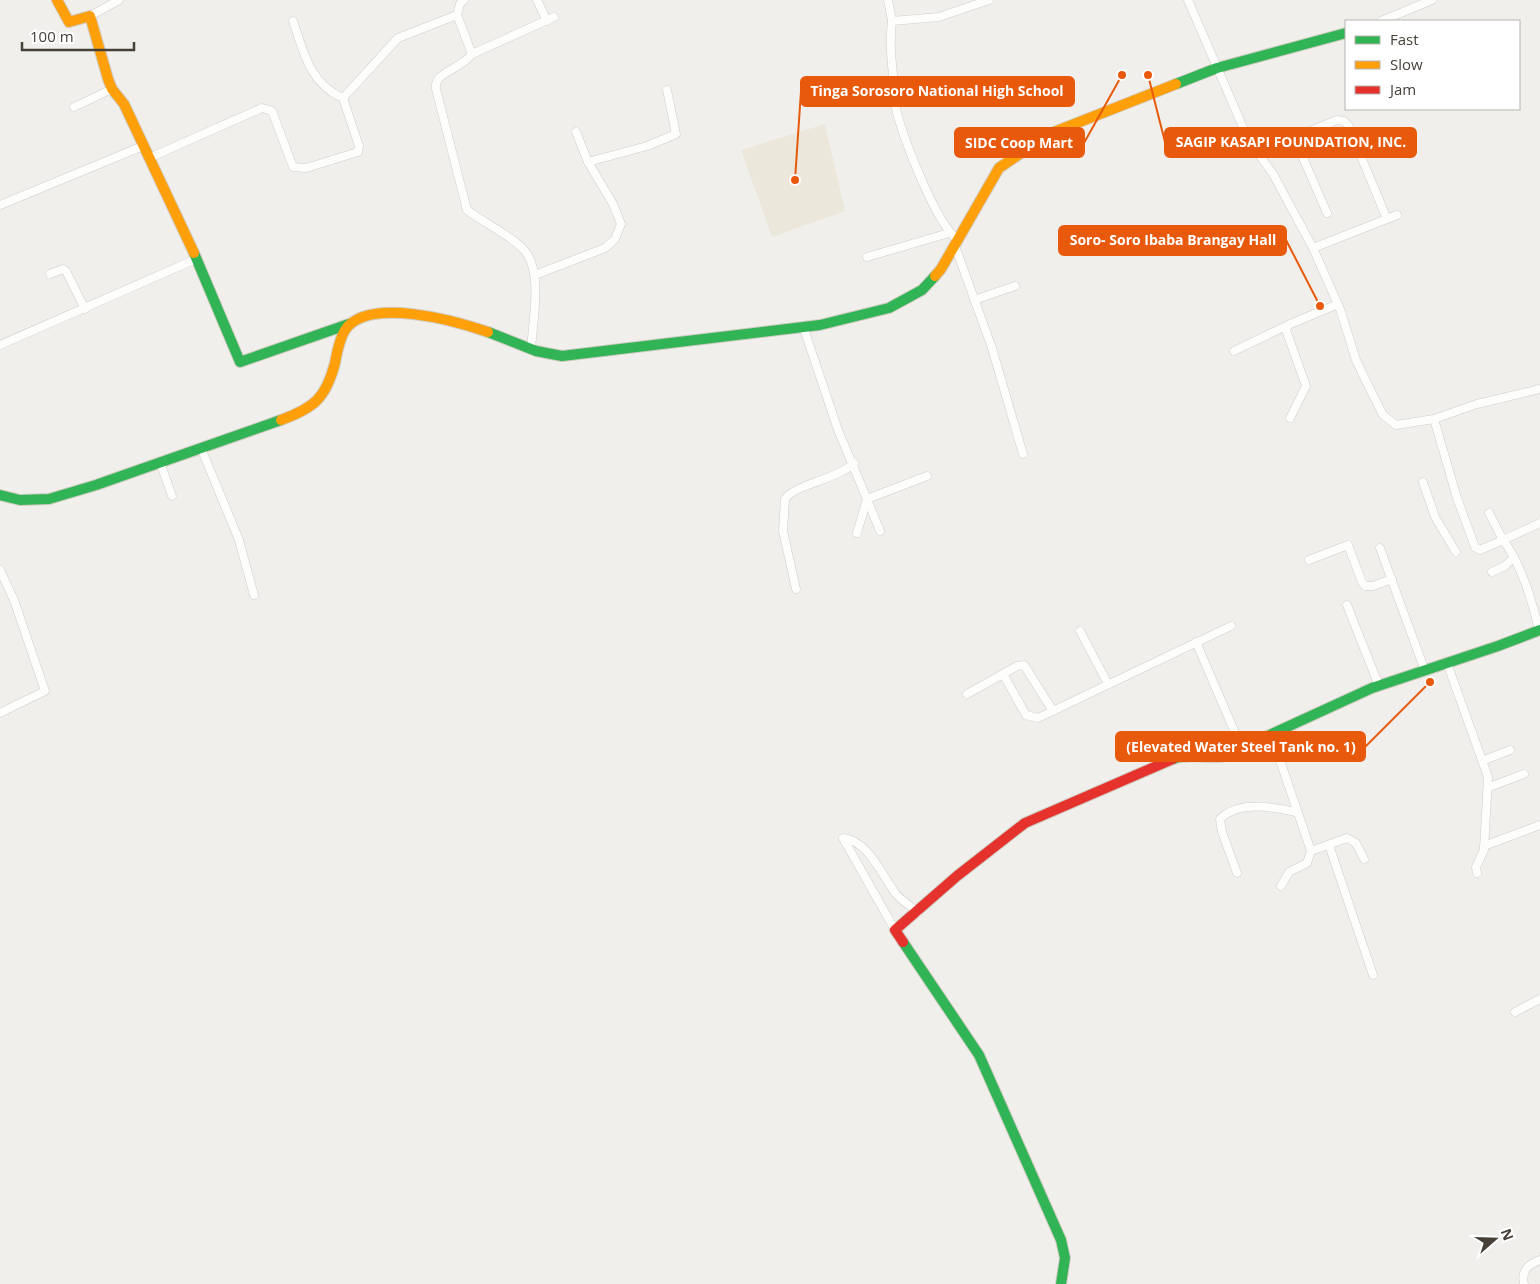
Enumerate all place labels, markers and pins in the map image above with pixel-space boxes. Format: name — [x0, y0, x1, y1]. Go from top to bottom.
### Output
callout: Tinga Sorosoro National High School — [801, 77, 1074, 106]
callout: SIDC Coop Mart — [955, 128, 1084, 157]
callout: SAGIP KASAPI FOUNDATION, INC. — [1165, 128, 1416, 157]
callout: Soro- Soro Ibaba Brangay Hall — [1059, 226, 1286, 255]
callout: (Elevated Water Steel Tank no. 1) — [1116, 732, 1365, 761]

